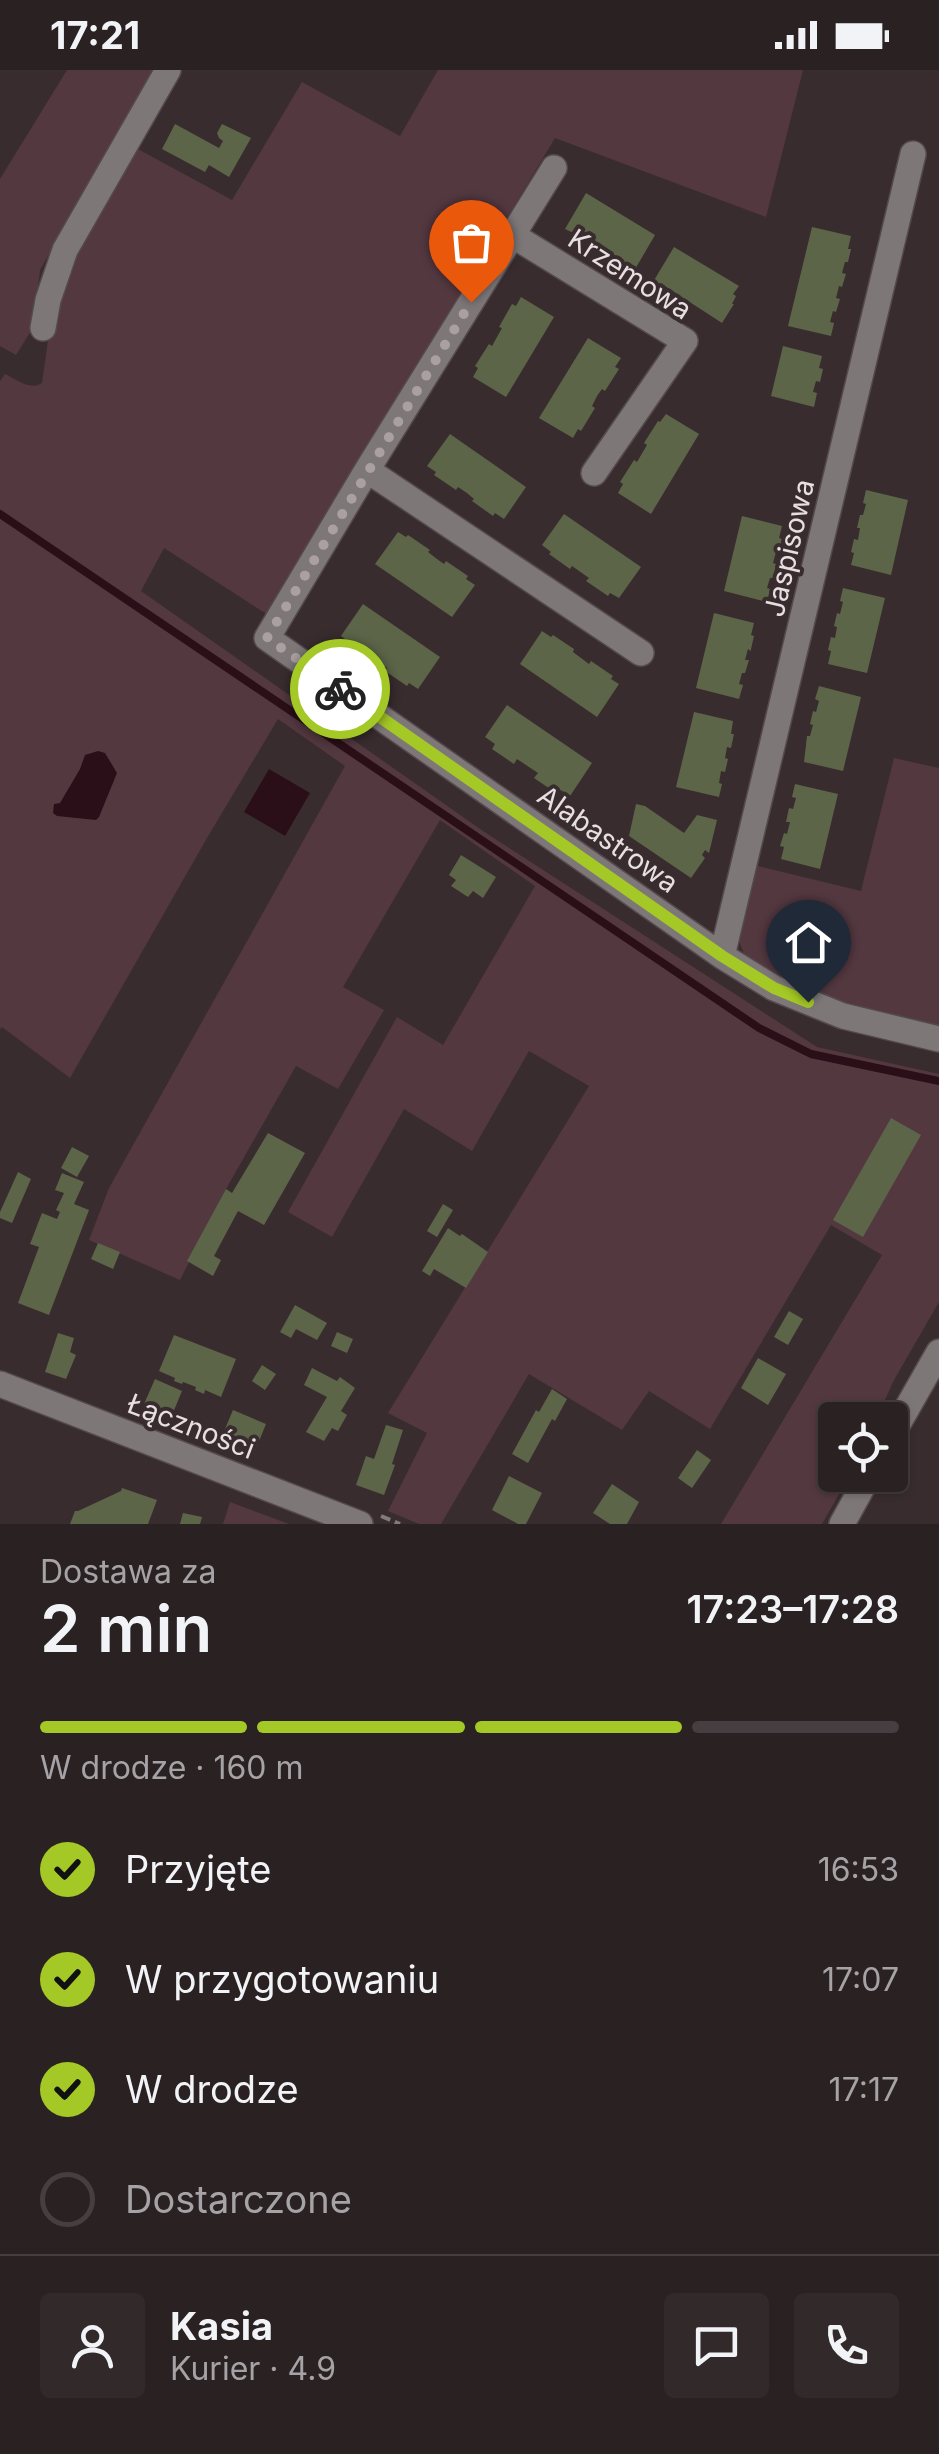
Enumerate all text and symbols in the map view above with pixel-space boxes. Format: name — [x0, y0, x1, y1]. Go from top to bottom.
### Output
text: 17:21 — [50, 12, 140, 58]
pin — [429, 200, 514, 303]
icon: bag — [444, 215, 499, 270]
street label: Krzemowa — [562, 222, 698, 326]
street label: Jaspisowa — [757, 476, 821, 620]
courier — [290, 639, 390, 739]
icon: bike — [313, 662, 368, 717]
street label: Alabastrowa — [531, 778, 685, 900]
pin — [766, 900, 851, 1003]
icon: home — [781, 915, 836, 970]
street label: Łączności — [122, 1386, 260, 1466]
map controls — [818, 1402, 908, 1492]
button: locate — [818, 1402, 908, 1492]
text: Dostawa za — [40, 1552, 217, 1591]
text: 17:23–17:28 — [687, 1586, 899, 1632]
text: 2 min — [40, 1589, 212, 1668]
text: W drodze · 160 m — [40, 1748, 304, 1787]
icon: check — [40, 1842, 95, 1897]
text: Przyjęte — [125, 1846, 272, 1892]
text: 16:53 — [818, 1850, 899, 1889]
icon: check — [40, 1952, 95, 2007]
text: W przygotowaniu — [125, 1956, 439, 2002]
text: 17:07 — [822, 1960, 899, 1999]
icon: check — [40, 2062, 95, 2117]
text: W drodze — [125, 2066, 299, 2112]
text: 17:17 — [829, 2070, 899, 2109]
text: Dostarczone — [125, 2176, 352, 2222]
button: person — [40, 2293, 145, 2398]
button: chat — [664, 2293, 769, 2398]
button: phone — [794, 2293, 899, 2398]
text: Kasia — [170, 2303, 273, 2349]
text: Kurier · 4.9 — [170, 2349, 336, 2388]

